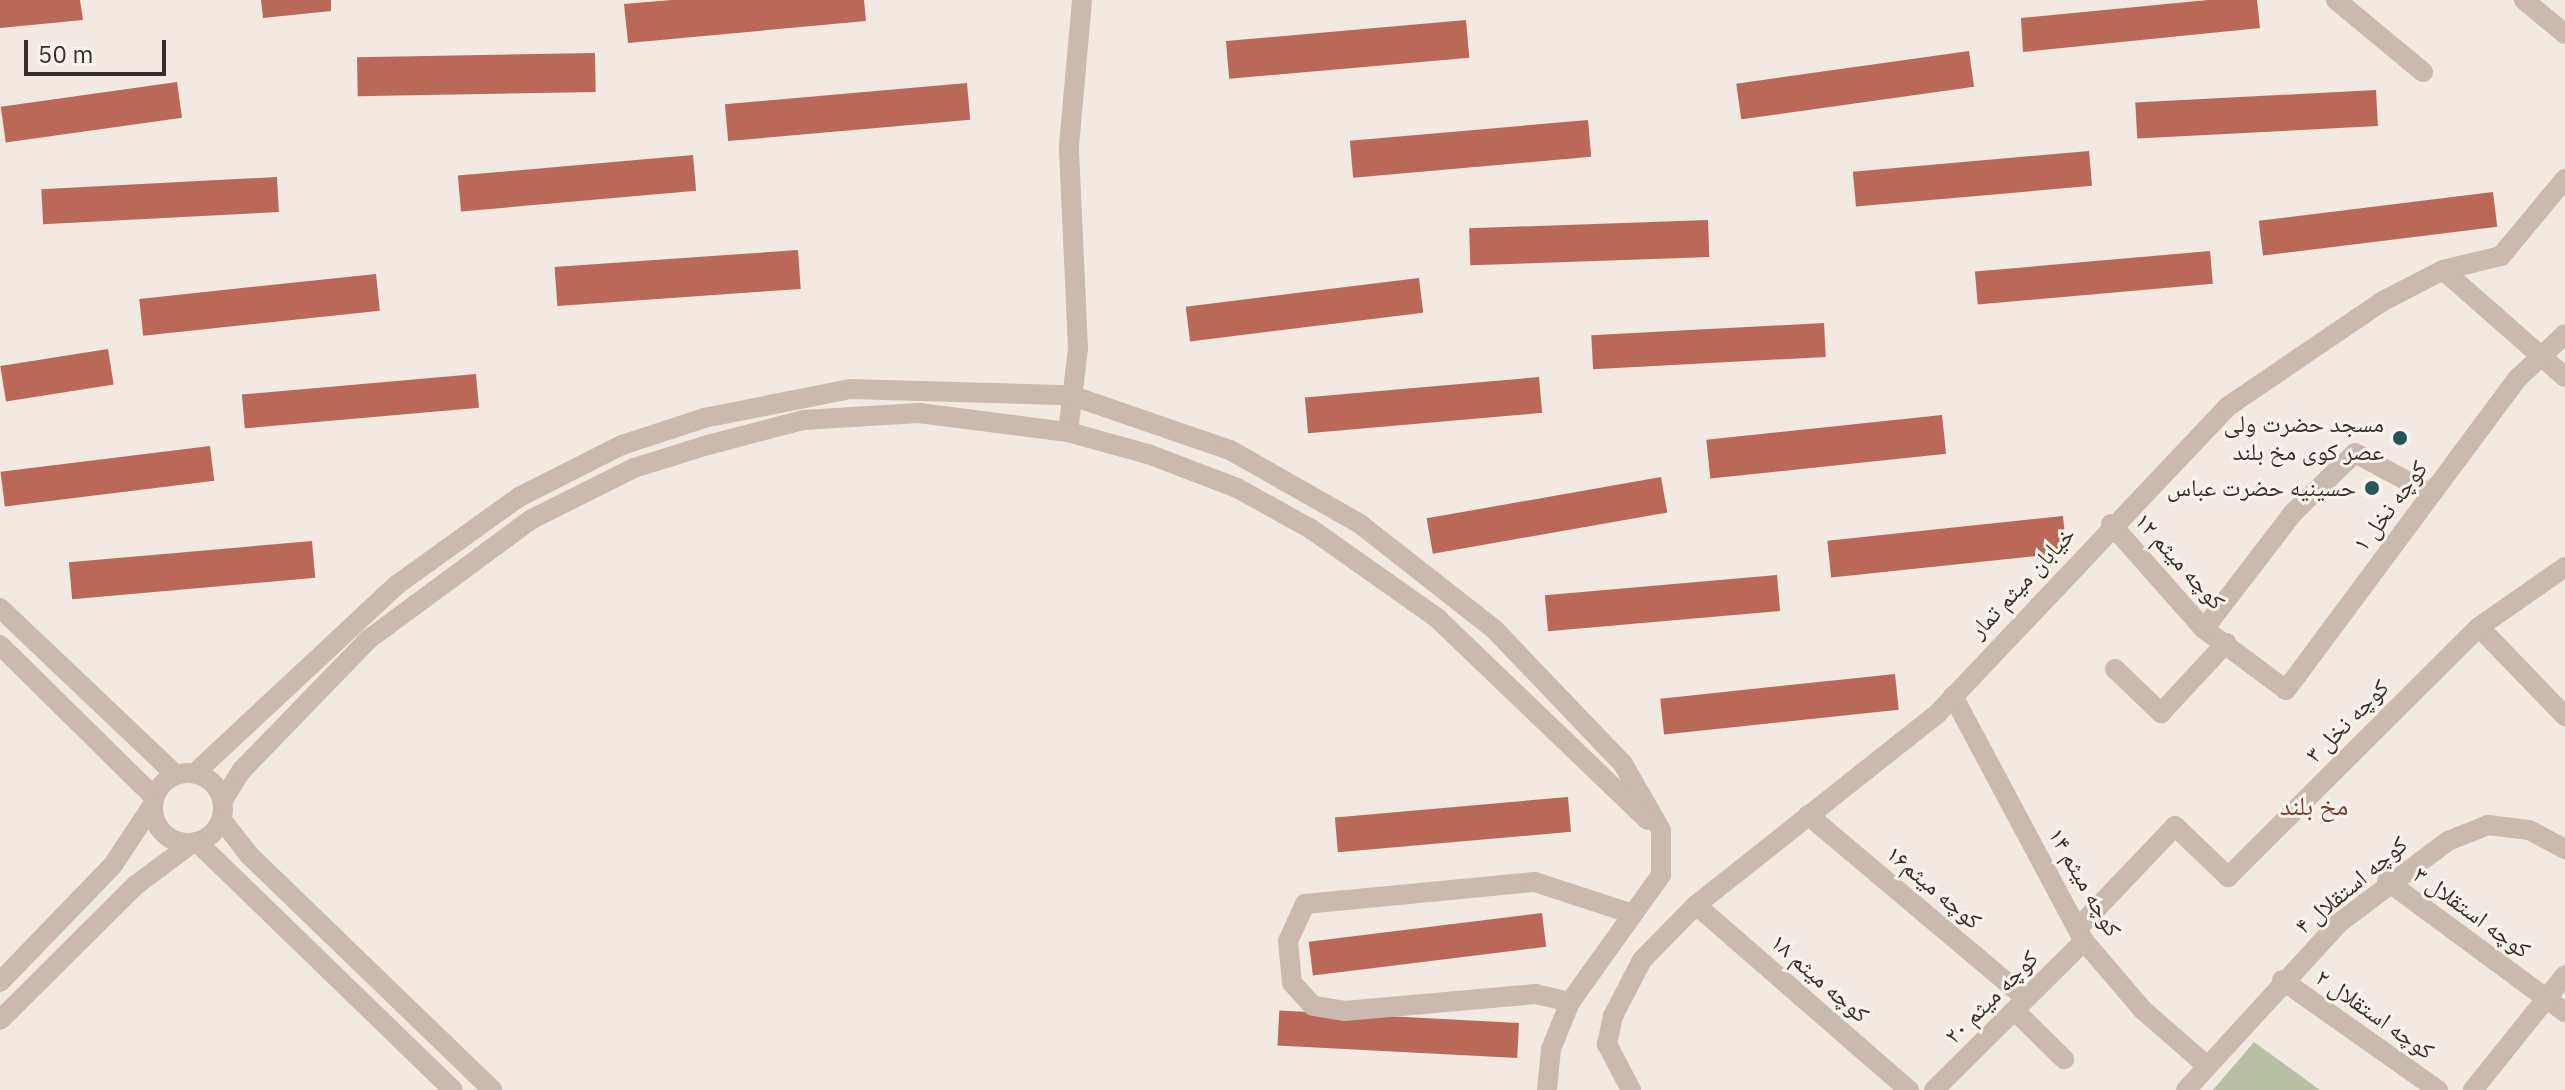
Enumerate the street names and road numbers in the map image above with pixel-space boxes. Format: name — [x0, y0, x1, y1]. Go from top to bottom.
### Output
street label: کوچه نخل ۱ — [2347, 455, 2433, 557]
street label: کوچه میثم ۱۲ — [2129, 506, 2231, 616]
street label: خیابان میثم تمار — [1963, 520, 2081, 644]
street label: کوچه نخل ۳ — [2299, 673, 2395, 769]
street label: کوچه میثم ۱۴ — [2042, 822, 2128, 942]
street label: کوچه استقلال ۴ — [2289, 830, 2413, 940]
street label: کوچه میثم۱۶ — [1881, 839, 1987, 935]
street label: کوچه استقلال ۳ — [2408, 860, 2536, 964]
street label: کوچه میثم ۱۸ — [1765, 927, 1875, 1029]
street label: کوچه میثم ۲۰ — [1938, 944, 2044, 1050]
street label: کوچه استقلال ۲ — [2310, 963, 2440, 1065]

